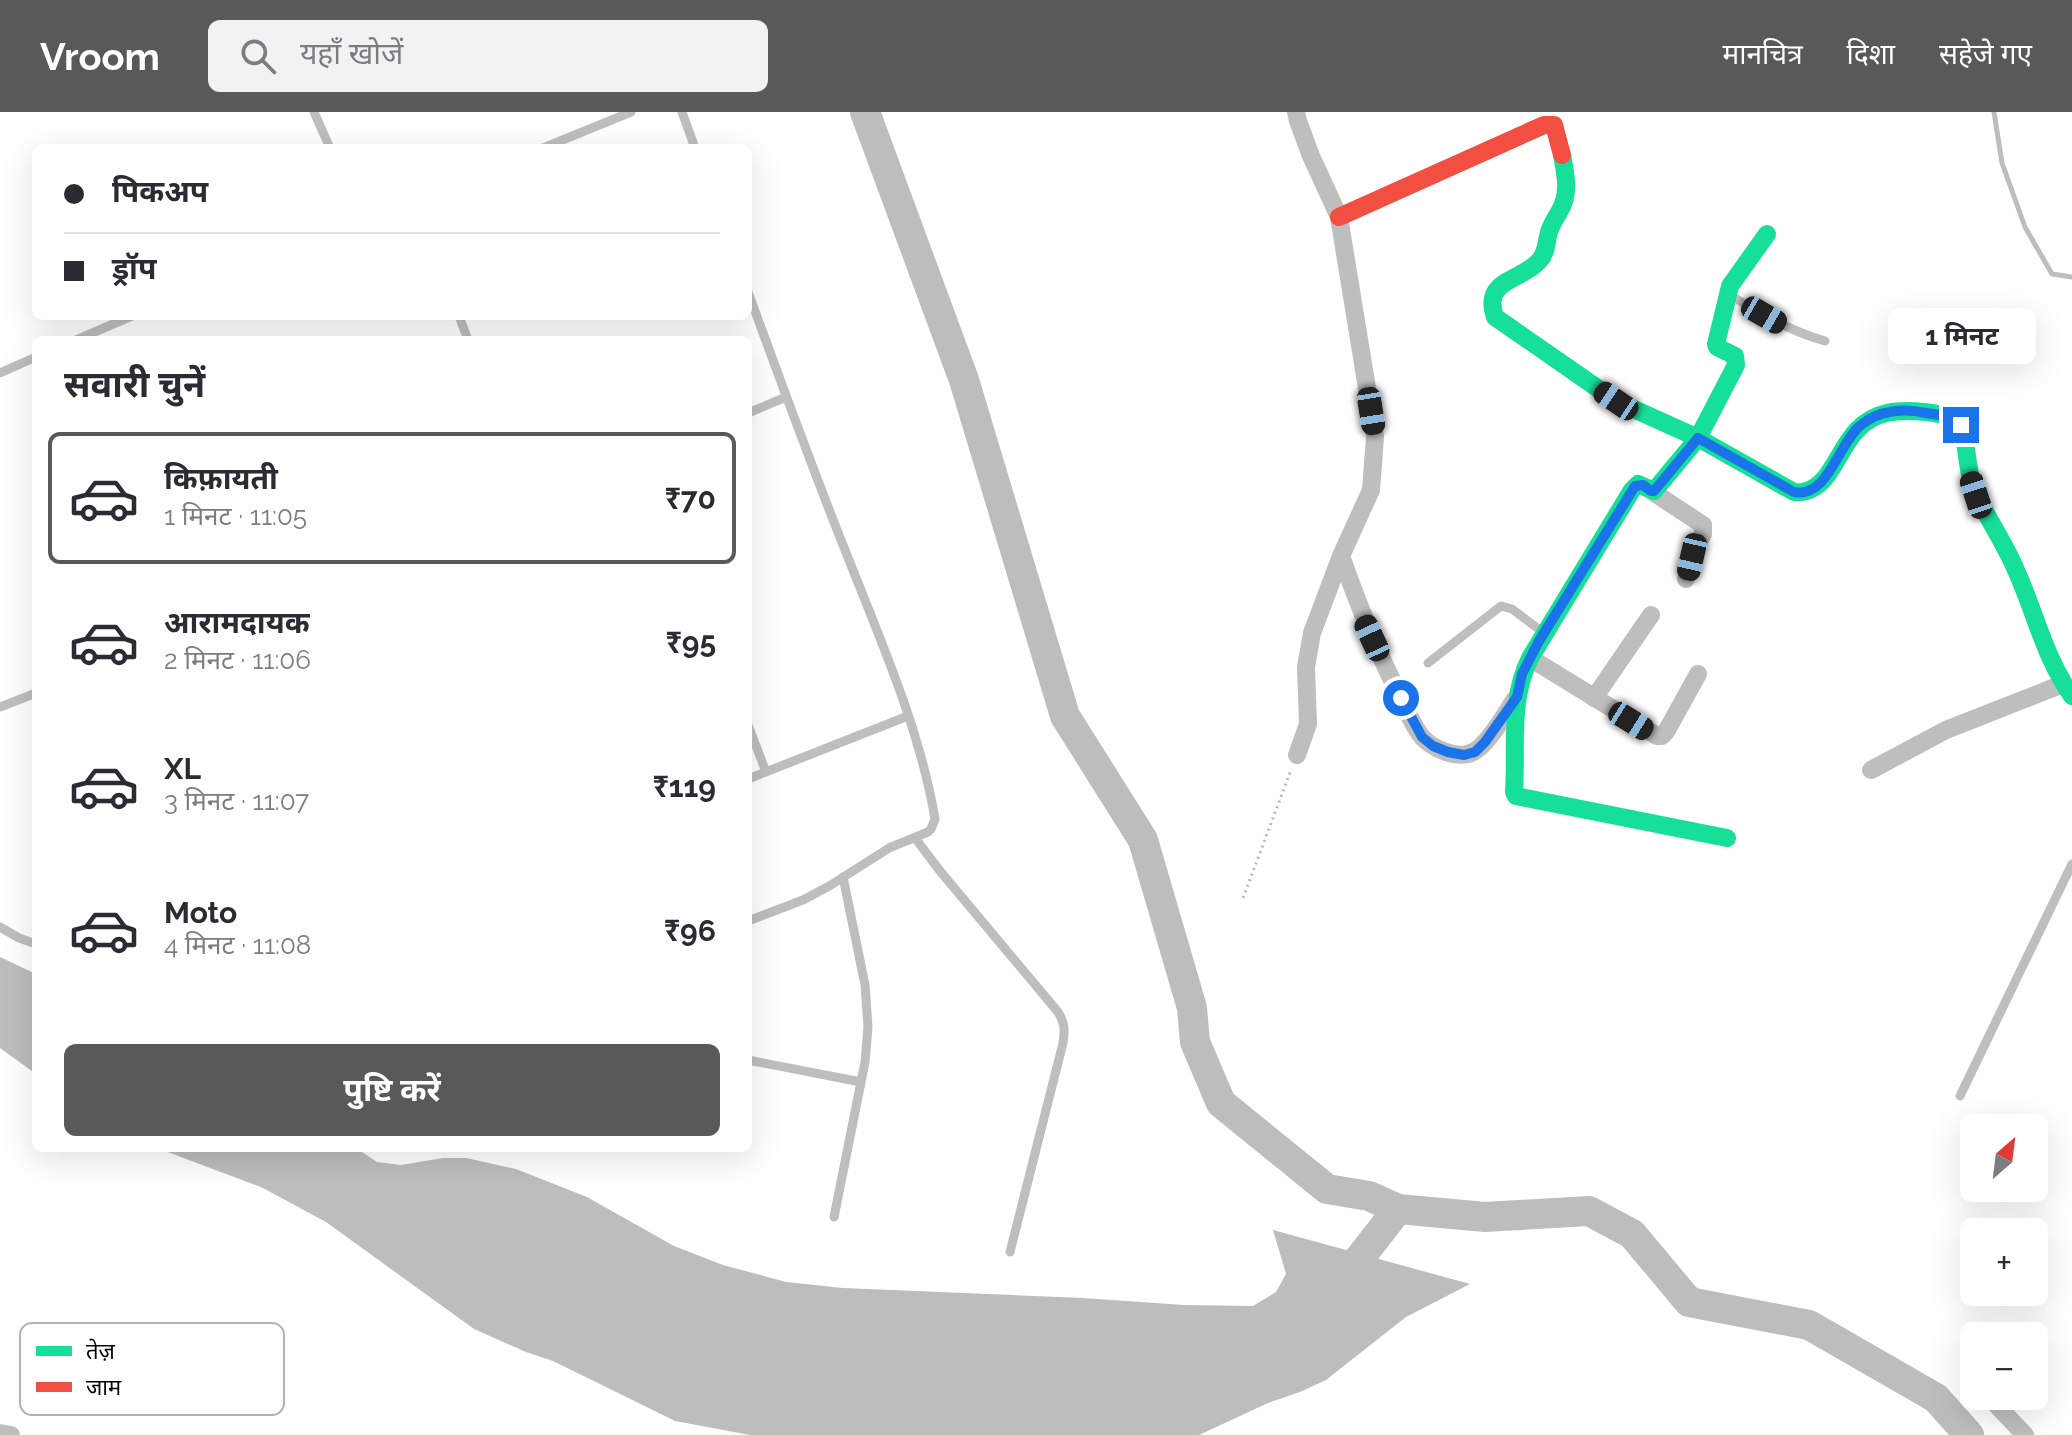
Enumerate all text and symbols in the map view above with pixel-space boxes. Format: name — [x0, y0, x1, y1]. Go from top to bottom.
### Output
search box — [208, 20, 768, 92]
text: Vroom — [40, 34, 160, 79]
icon: search — [236, 34, 280, 78]
text: यहाँ खोजें — [300, 36, 403, 71]
text: मानचित्र — [1723, 38, 1803, 71]
text: दिशा — [1847, 38, 1895, 71]
text: सहेजे गए — [1939, 38, 2032, 71]
text: पिकअप — [112, 174, 208, 209]
text: ड्रॉप — [112, 251, 156, 286]
car — [1737, 293, 1791, 337]
callout: 1 मिनट — [1887, 309, 2035, 365]
text: 1 मिनट — [1925, 321, 1999, 351]
text: सवारी चुनें — [64, 363, 205, 405]
car — [1589, 378, 1643, 424]
car — [1355, 385, 1387, 437]
route end — [1943, 407, 1979, 443]
text: किफ़ायती — [164, 461, 278, 496]
icon: car — [68, 462, 140, 534]
car — [1957, 468, 1995, 522]
text: ₹70 — [665, 481, 716, 516]
text: 1 मिनट · 11:05 — [164, 501, 307, 531]
car — [1675, 531, 1709, 583]
text: आरामदायक — [164, 605, 310, 640]
icon: car — [68, 606, 140, 678]
car — [1351, 611, 1393, 665]
text: ₹95 — [666, 625, 716, 660]
text: 2 मिनट · 11:06 — [164, 645, 311, 675]
route start — [1383, 680, 1419, 716]
car — [1604, 698, 1658, 744]
icon: car — [68, 750, 140, 822]
text: XL — [164, 751, 201, 786]
text: ₹119 — [653, 769, 716, 804]
text: 3 मिनट · 11:07 — [164, 786, 309, 816]
icon: car — [68, 894, 140, 966]
text: Moto — [164, 895, 237, 930]
text: ₹96 — [664, 913, 716, 948]
text: 4 मिनट · 11:08 — [164, 930, 311, 960]
button: पुष्टि करें — [64, 1044, 720, 1136]
north arrow — [1960, 1114, 2048, 1202]
map controls — [1960, 1114, 2048, 1410]
button: + — [1960, 1218, 2048, 1306]
button: − — [1960, 1322, 2048, 1410]
legend — [20, 1323, 284, 1415]
text: तेज़ — [86, 1338, 116, 1364]
text: जाम — [86, 1374, 122, 1400]

